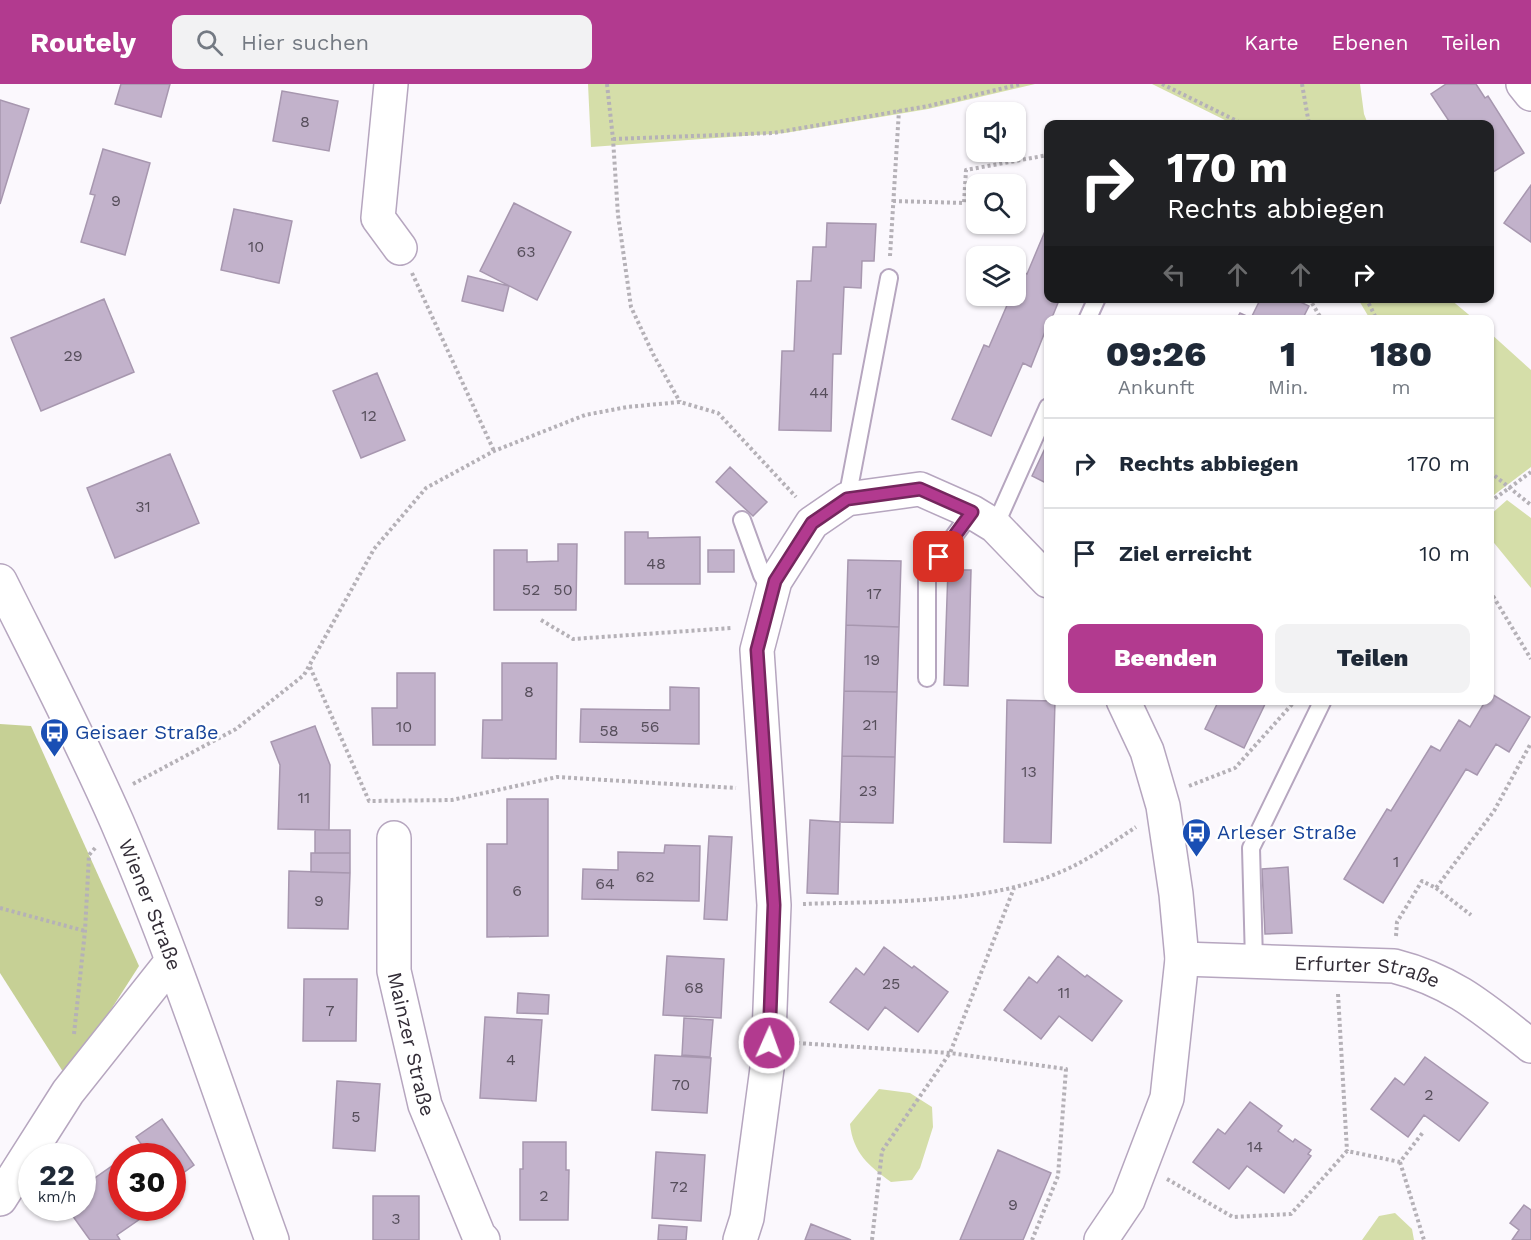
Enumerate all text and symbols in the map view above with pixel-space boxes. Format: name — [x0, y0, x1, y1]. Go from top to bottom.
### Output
search box — [172, 15, 592, 69]
text: Routely — [30, 26, 136, 59]
icon: search — [193, 26, 226, 59]
text: Hier suchen — [241, 30, 369, 55]
text: Karte — [1244, 30, 1299, 55]
text: Ebenen — [1332, 30, 1408, 55]
text: Teilen — [1441, 30, 1501, 55]
map controls — [966, 102, 1026, 306]
button: sound — [966, 102, 1026, 162]
house number: 8 — [300, 112, 310, 131]
text: 170 m — [1167, 143, 1288, 192]
icon: right — [1068, 144, 1146, 222]
button: search — [966, 174, 1026, 234]
house number: 9 — [111, 191, 121, 210]
text: Rechts abbiegen — [1167, 193, 1385, 225]
house number: 10 — [248, 237, 264, 256]
house number: 63 — [516, 242, 536, 261]
button: layers — [966, 246, 1026, 306]
icon: left — [1158, 258, 1191, 291]
icon: ahead — [1221, 258, 1254, 291]
icon: ahead — [1284, 258, 1317, 291]
icon: right — [1347, 258, 1380, 291]
text: 09:26 — [1106, 333, 1206, 375]
text: 1 — [1280, 333, 1296, 375]
text: 180 — [1370, 333, 1432, 375]
house number: 29 — [63, 346, 83, 365]
text: Ankunft — [1118, 375, 1194, 399]
text: Min. — [1268, 375, 1308, 399]
text: m — [1392, 375, 1411, 399]
house number: 44 — [809, 383, 829, 402]
house number: 12 — [361, 406, 377, 425]
icon: right — [1068, 447, 1101, 480]
text: Rechts abbiegen — [1119, 451, 1299, 476]
text: 170 m — [1407, 451, 1470, 476]
house number: 31 — [135, 497, 151, 516]
pin — [913, 531, 964, 582]
icon: arrive — [1068, 537, 1101, 570]
icon: arrive — [922, 540, 955, 573]
text: Ziel erreicht — [1119, 541, 1252, 566]
text: 10 m — [1419, 541, 1470, 566]
house number: 48 — [646, 554, 666, 573]
house number: 52 — [522, 580, 540, 599]
house number: 50 — [553, 580, 573, 599]
house number: 17 — [866, 584, 882, 603]
button: Beenden — [1068, 624, 1263, 693]
button: Teilen — [1275, 624, 1470, 693]
house number: 19 — [864, 650, 880, 669]
house number: 8 — [524, 682, 534, 701]
house number: 21 — [862, 715, 878, 734]
bus stop icon: Geisaer Straße — [38, 716, 70, 758]
house number: 10 — [396, 717, 412, 736]
house number: 56 — [640, 717, 660, 736]
place label: Geisaer Straße — [75, 720, 219, 744]
house number: 58 — [599, 721, 619, 740]
house number: 13 — [1021, 762, 1037, 781]
house number: 23 — [859, 781, 877, 800]
house number: 11 — [298, 788, 310, 807]
bus stop icon: Arleser Straße — [1180, 816, 1212, 858]
place label: Arleser Straße — [1217, 820, 1357, 844]
street label: Wiener Straße — [114, 835, 187, 973]
house number: 1 — [1393, 852, 1399, 871]
house number: 62 — [635, 867, 655, 886]
house number: 64 — [595, 874, 615, 893]
house number: 6 — [512, 881, 522, 900]
house number: 9 — [314, 891, 324, 910]
street label: Erfurter Straße — [1294, 951, 1444, 993]
street label: Mainzer Straße — [383, 970, 440, 1120]
house number: 25 — [882, 974, 900, 993]
house number: 68 — [684, 978, 704, 997]
house number: 11 — [1058, 983, 1070, 1002]
house number: 7 — [326, 1001, 335, 1020]
position arrow — [737, 1011, 801, 1075]
house number: 4 — [506, 1050, 516, 1069]
house number: 70 — [672, 1075, 690, 1094]
house number: 2 — [1424, 1085, 1434, 1104]
house number: 5 — [351, 1107, 361, 1126]
house number: 14 — [1247, 1137, 1263, 1156]
speed limit sign: 30 — [108, 1143, 186, 1221]
text: 22 — [39, 1157, 75, 1192]
house number: 72 — [670, 1177, 688, 1196]
house number: 2 — [539, 1186, 549, 1205]
text: km/h — [38, 1188, 76, 1206]
house number: 9 — [1008, 1195, 1018, 1214]
house number: 3 — [391, 1209, 401, 1228]

